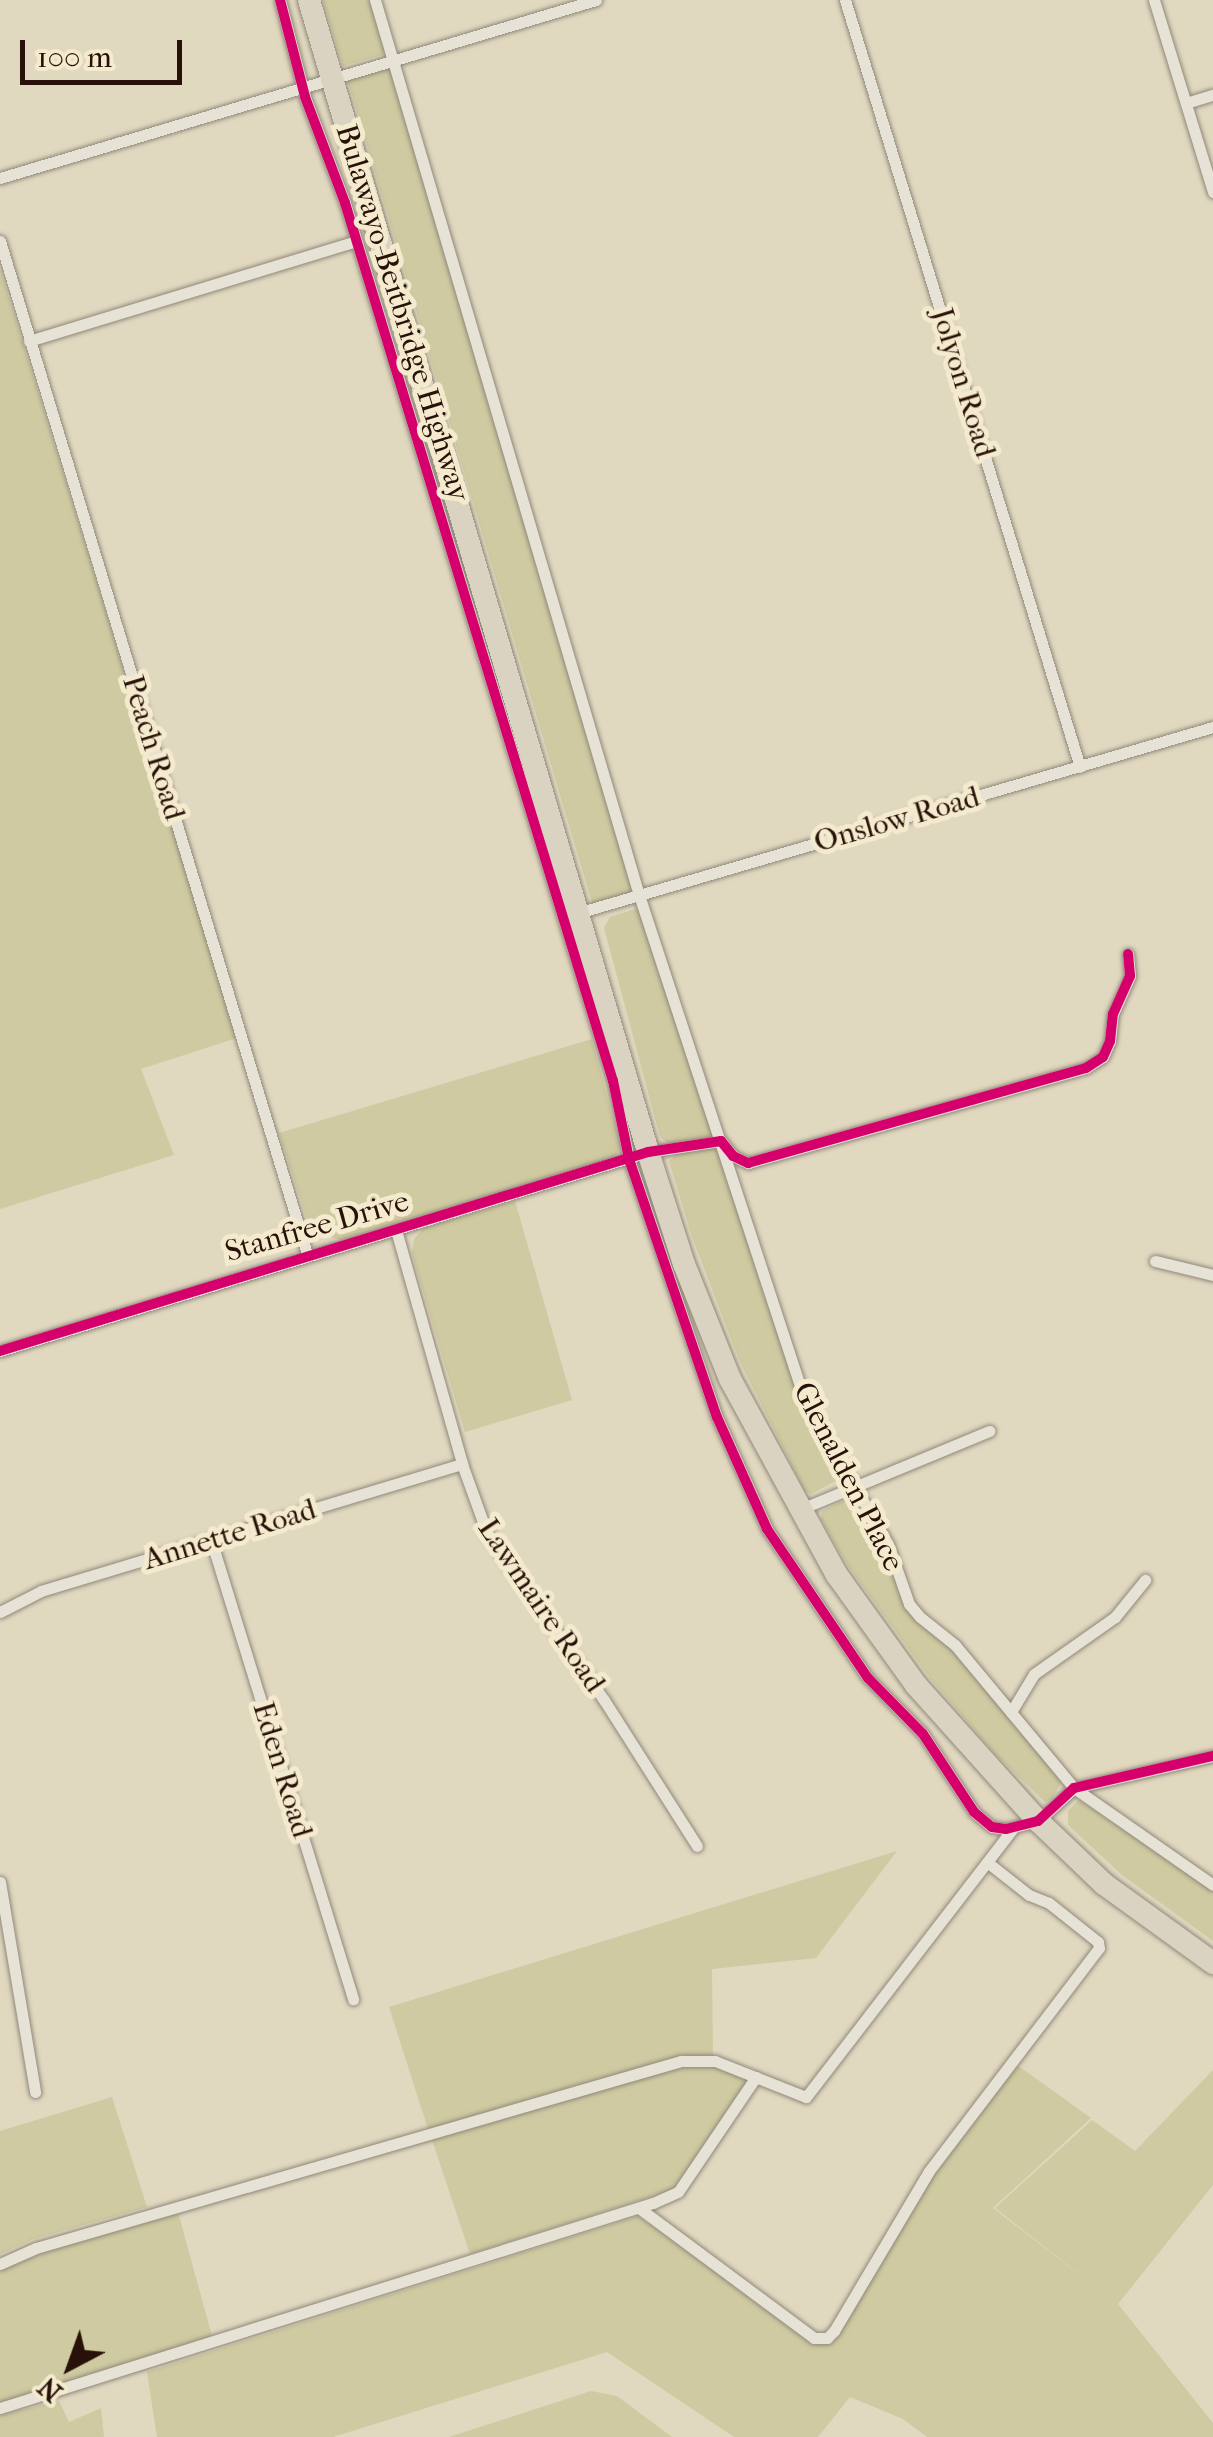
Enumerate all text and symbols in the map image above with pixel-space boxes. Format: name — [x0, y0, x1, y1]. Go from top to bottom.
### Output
scale bar — [25, 20, 188, 82]
text: 100 m — [37, 40, 112, 75]
street label: Bulawayo-Beitbridge Highway — [327, 120, 477, 506]
street label: Jolyon Road — [923, 304, 1003, 462]
street label: Peach Road — [114, 671, 192, 825]
street label: Onslow Road — [810, 779, 984, 861]
street label: Stanfree Drive — [221, 1184, 413, 1270]
street label: Glenalden Place — [785, 1377, 911, 1577]
street label: Annette Road — [139, 1492, 321, 1578]
street label: Lawmaire Road — [470, 1512, 612, 1700]
street label: Eden Road — [244, 1698, 320, 1842]
north arrow — [20, 2317, 120, 2417]
text: N — [31, 2371, 69, 2409]

